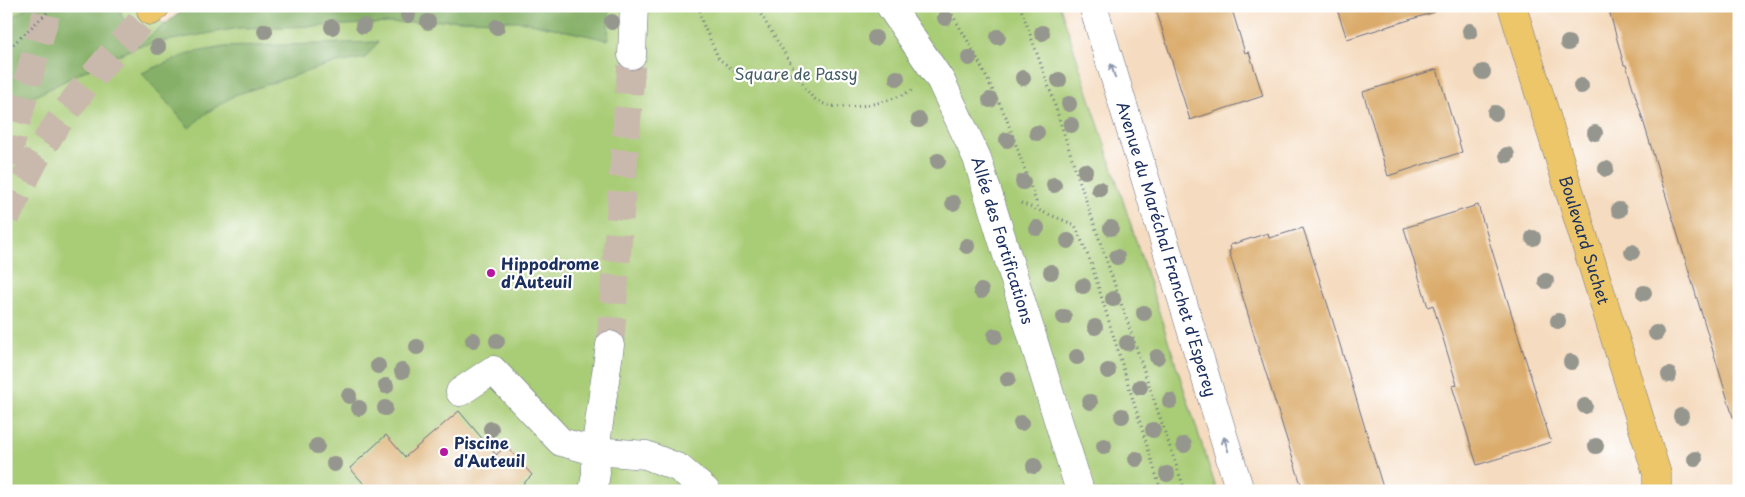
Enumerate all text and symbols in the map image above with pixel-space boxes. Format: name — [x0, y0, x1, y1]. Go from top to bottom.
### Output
park label: Square de Passy — [734, 61, 858, 85]
one-way arrow — [1107, 63, 1117, 79]
street label: Avenue du Maréchal Franchet d'Esperey — [1112, 98, 1224, 399]
street label: Allée des Fortifications — [966, 153, 1041, 327]
street label: Boulevard Suchet — [1554, 172, 1617, 308]
place label: Hippodrome d'Auteuil — [501, 251, 600, 293]
marker: Hippodrome d'Auteuil — [485, 267, 497, 279]
place label: Piscine d'Auteuil — [454, 430, 525, 472]
one-way arrow — [1220, 436, 1230, 452]
marker: Piscine d'Auteuil — [438, 446, 450, 458]

